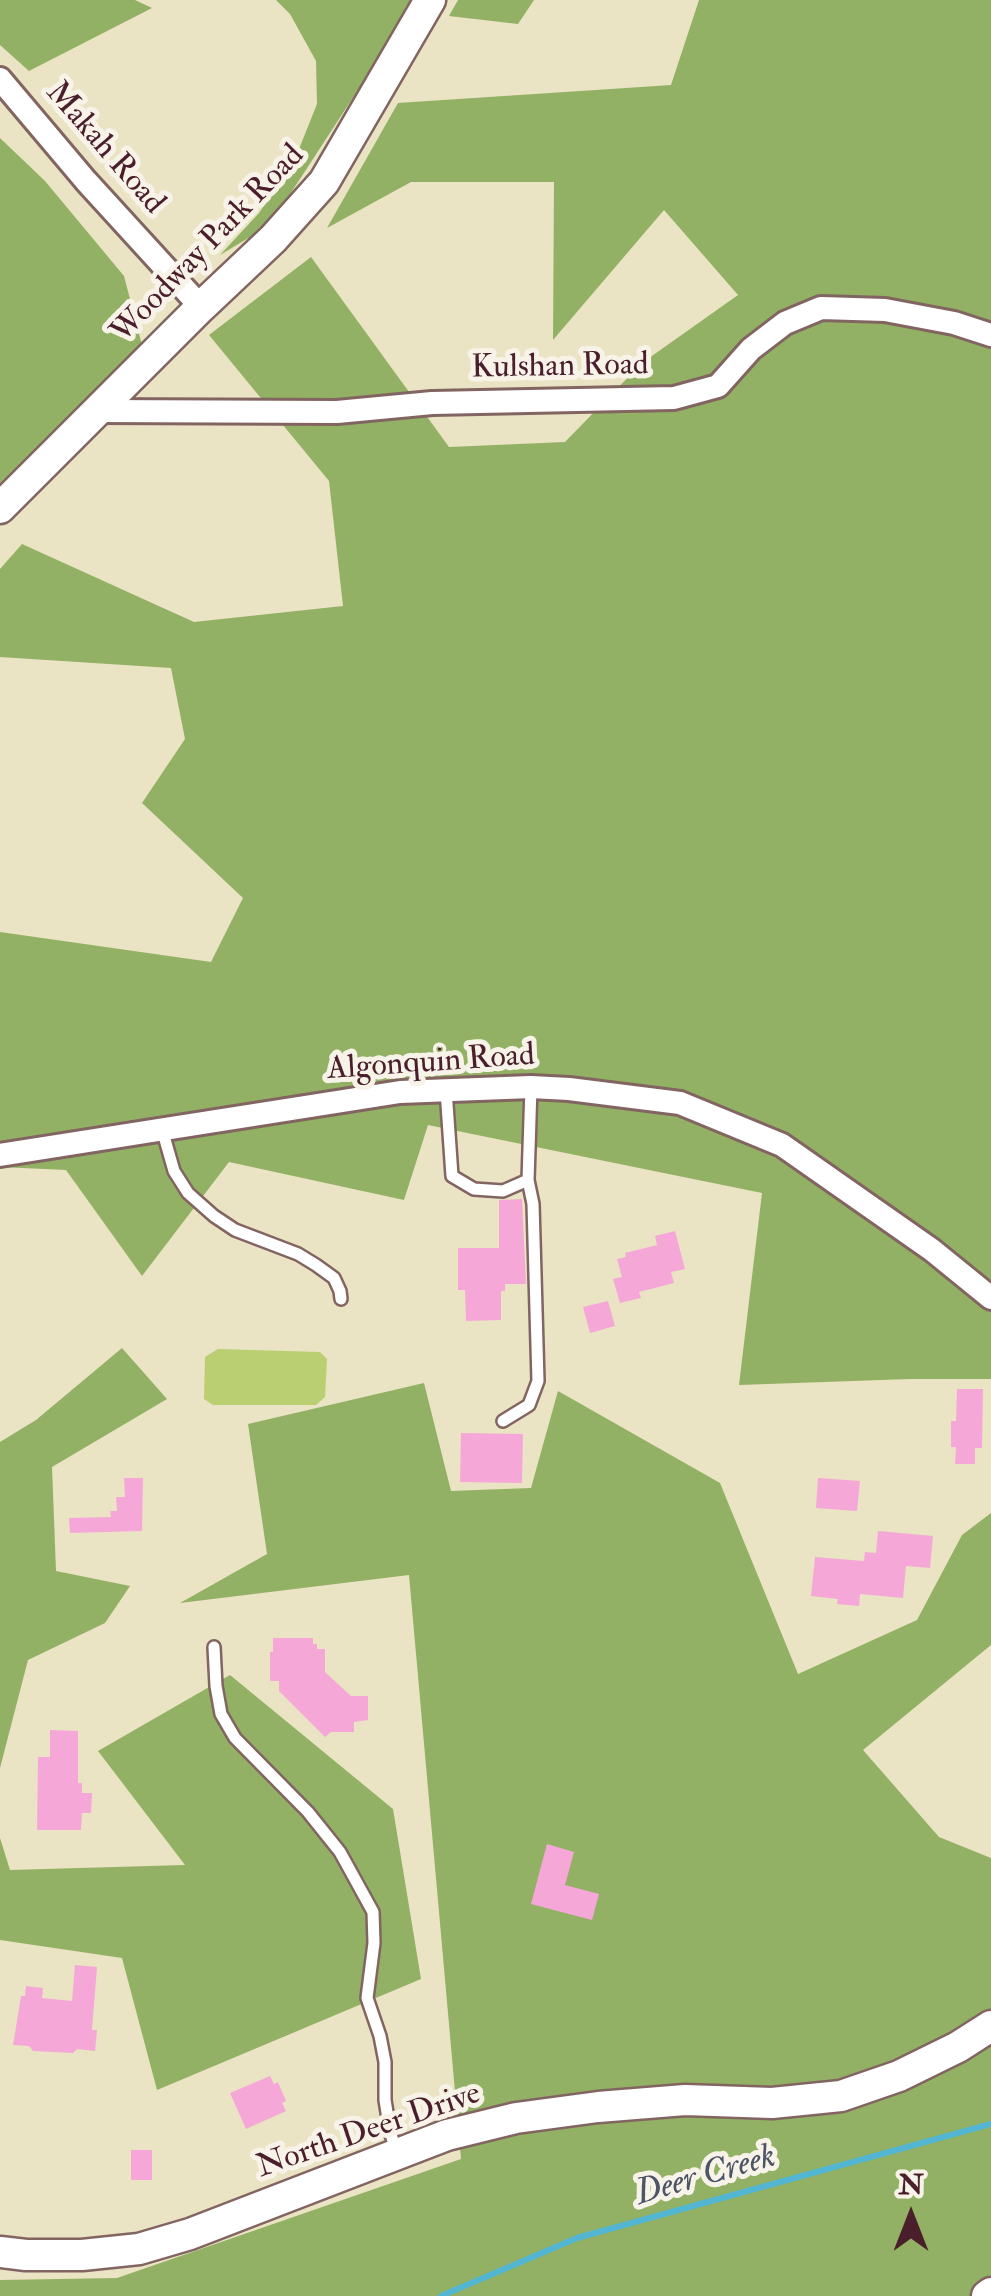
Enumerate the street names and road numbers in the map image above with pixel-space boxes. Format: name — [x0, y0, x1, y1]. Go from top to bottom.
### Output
street label: Makah Road — [36, 75, 172, 223]
street label: Woodway Park Road — [104, 138, 314, 352]
street label: Kulshan Road — [471, 347, 649, 389]
street label: Algonquin Road — [326, 1038, 536, 1090]
street label: North Deer Drive — [252, 2076, 486, 2188]

